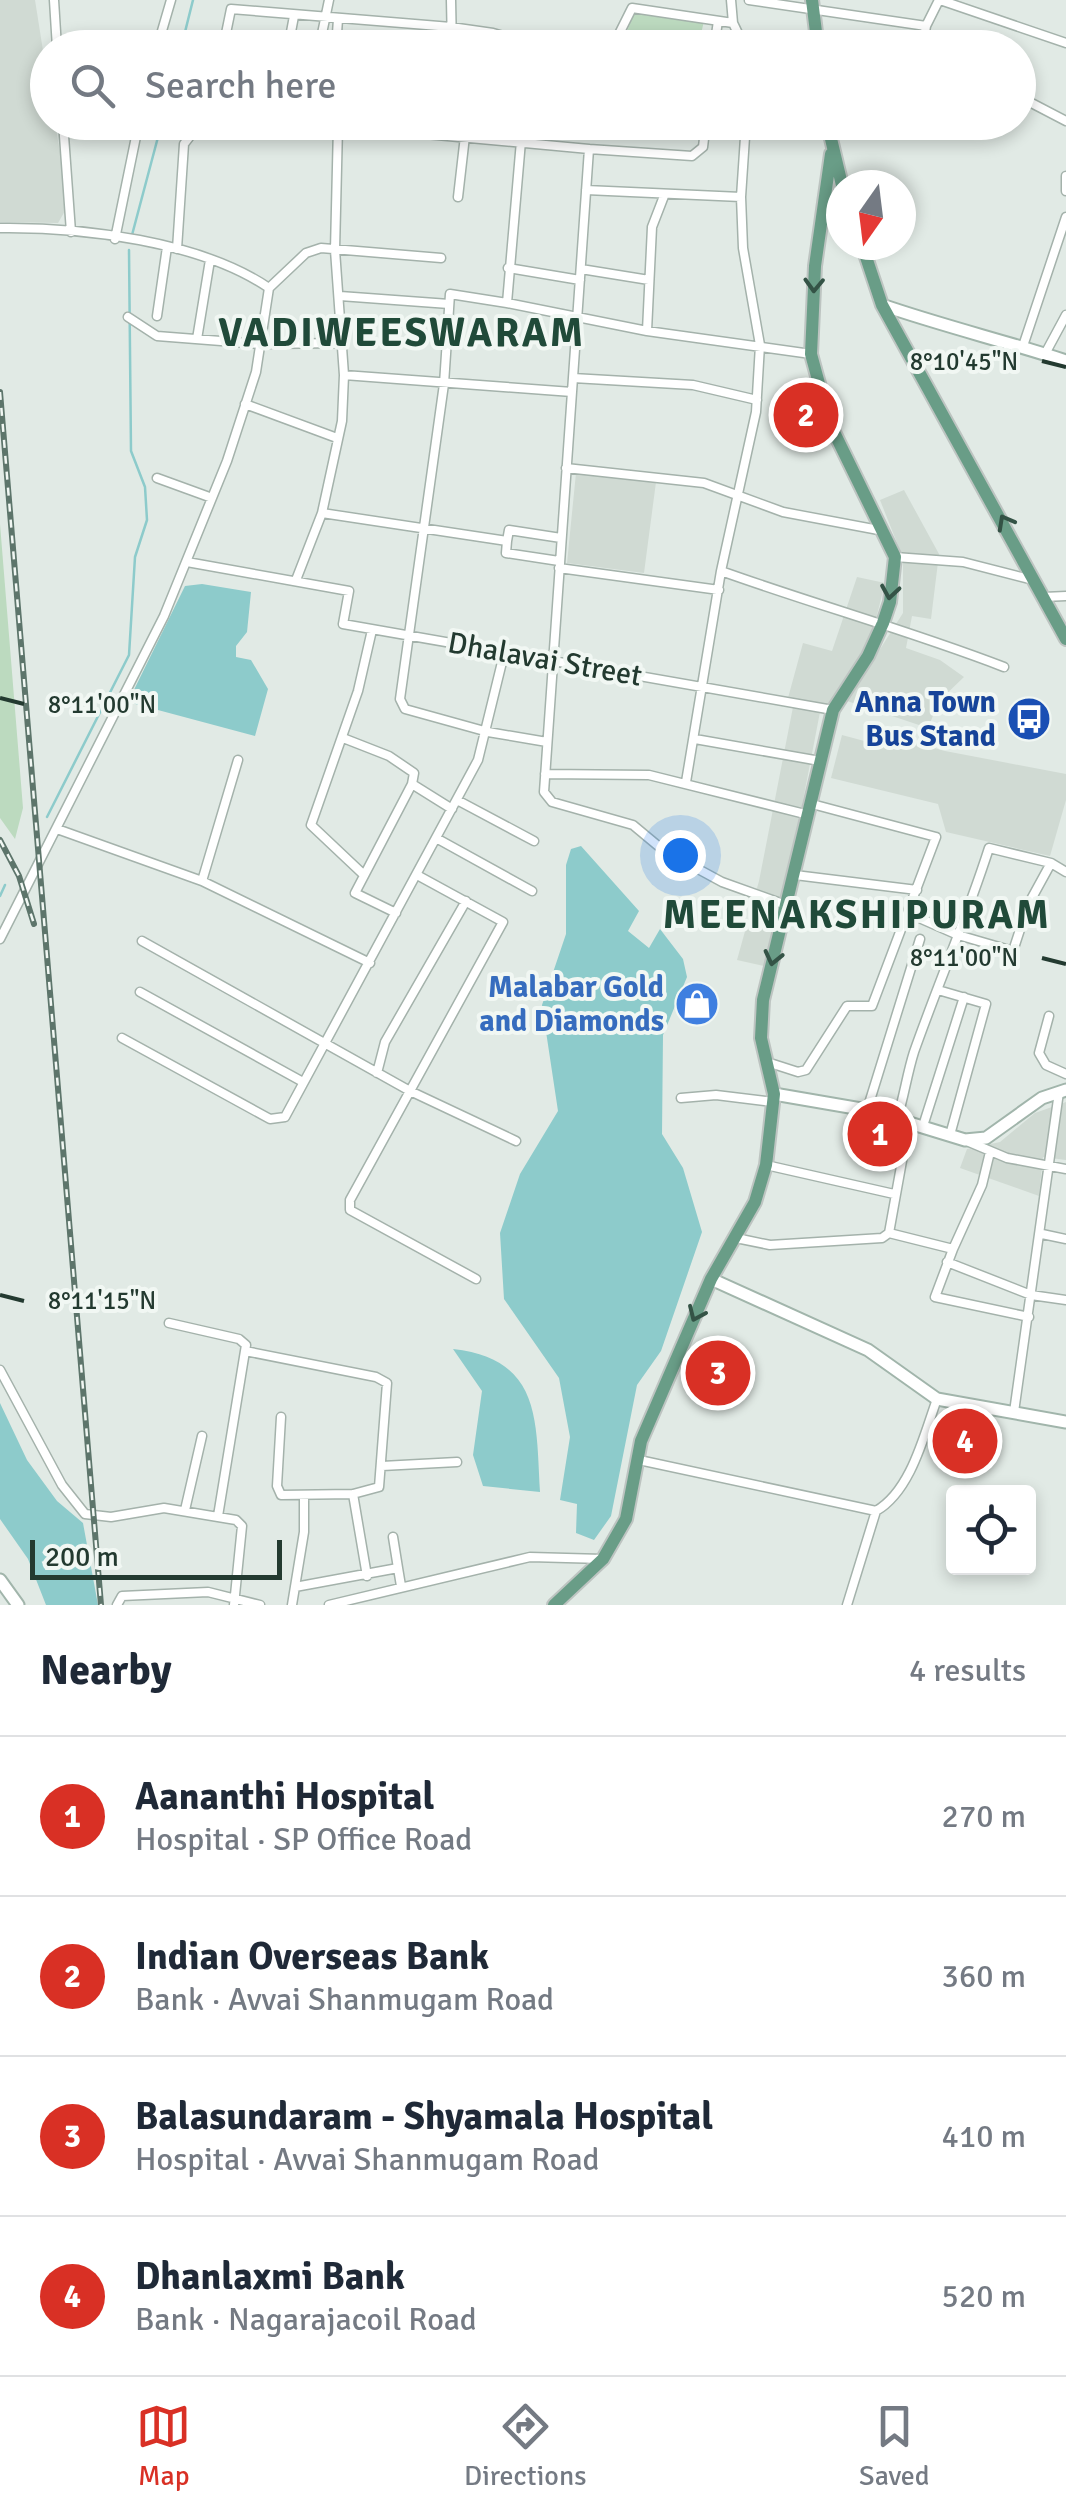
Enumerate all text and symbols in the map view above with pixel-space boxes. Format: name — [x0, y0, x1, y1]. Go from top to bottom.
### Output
search box — [30, 30, 1036, 140]
icon: search — [65, 58, 120, 113]
text: Search here — [145, 62, 337, 109]
north arrow — [826, 170, 916, 260]
one-way arrow — [803, 278, 824, 294]
district label: VADIWEESWARAM — [218, 308, 586, 358]
text: 8°10'45"N — [910, 346, 1018, 377]
pin: 2 — [774, 378, 838, 452]
one-way arrow — [997, 514, 1017, 532]
one-way arrow — [881, 584, 902, 601]
street label: Dhalavai Street — [445, 624, 645, 695]
place label: Anna Town Bus Stand — [855, 684, 996, 755]
text: 8°11'00"N — [48, 689, 156, 720]
bus stop icon: Anna Town Bus Stand — [1006, 696, 1052, 742]
your location — [655, 830, 706, 881]
district label: MEENAKSHIPURAM — [663, 890, 1051, 940]
text: 8°11'00"N — [910, 942, 1018, 973]
one-way arrow — [764, 949, 785, 966]
place label: Malabar Gold and Diamonds — [479, 969, 664, 1040]
shop icon: Malabar Gold and Diamonds — [674, 981, 720, 1027]
pin: 1 — [848, 1096, 912, 1172]
text: 8°11'15"N — [48, 1285, 156, 1316]
one-way arrow — [688, 1304, 708, 1322]
pin: 3 — [686, 1336, 750, 1410]
pin: 4 — [932, 1404, 998, 1478]
map controls — [946, 1485, 1036, 1575]
button: locate — [946, 1485, 1036, 1575]
scale bar — [30, 1535, 282, 1580]
text: 200 m — [45, 1540, 119, 1574]
text: Nearby — [40, 1645, 172, 1696]
text: 4 results — [909, 1651, 1026, 1690]
text: Aananthi Hospital — [135, 1773, 434, 1820]
text: 1 — [64, 1797, 81, 1836]
text: 270 m — [942, 1797, 1026, 1836]
text: Hospital · SP Office Road — [135, 1820, 472, 1859]
text: Indian Overseas Bank — [135, 1933, 489, 1980]
text: 2 — [64, 1957, 81, 1996]
text: 360 m — [942, 1957, 1026, 1996]
text: Bank · Avvai Shanmugam Road — [135, 1980, 554, 2019]
text: Balasundaram - Shyamala Hospital — [135, 2093, 713, 2140]
text: 3 — [64, 2117, 81, 2156]
text: 410 m — [942, 2117, 1026, 2156]
text: Hospital · Avvai Shanmugam Road — [135, 2140, 600, 2179]
text: Dhanlaxmi Bank — [135, 2253, 405, 2300]
text: 4 — [64, 2277, 81, 2316]
text: 520 m — [942, 2277, 1026, 2316]
text: Bank · Nagarajacoil Road — [135, 2300, 477, 2339]
tab: Map — [136, 2399, 191, 2493]
tab: Directions — [464, 2399, 586, 2493]
tab: Saved — [859, 2399, 930, 2493]

